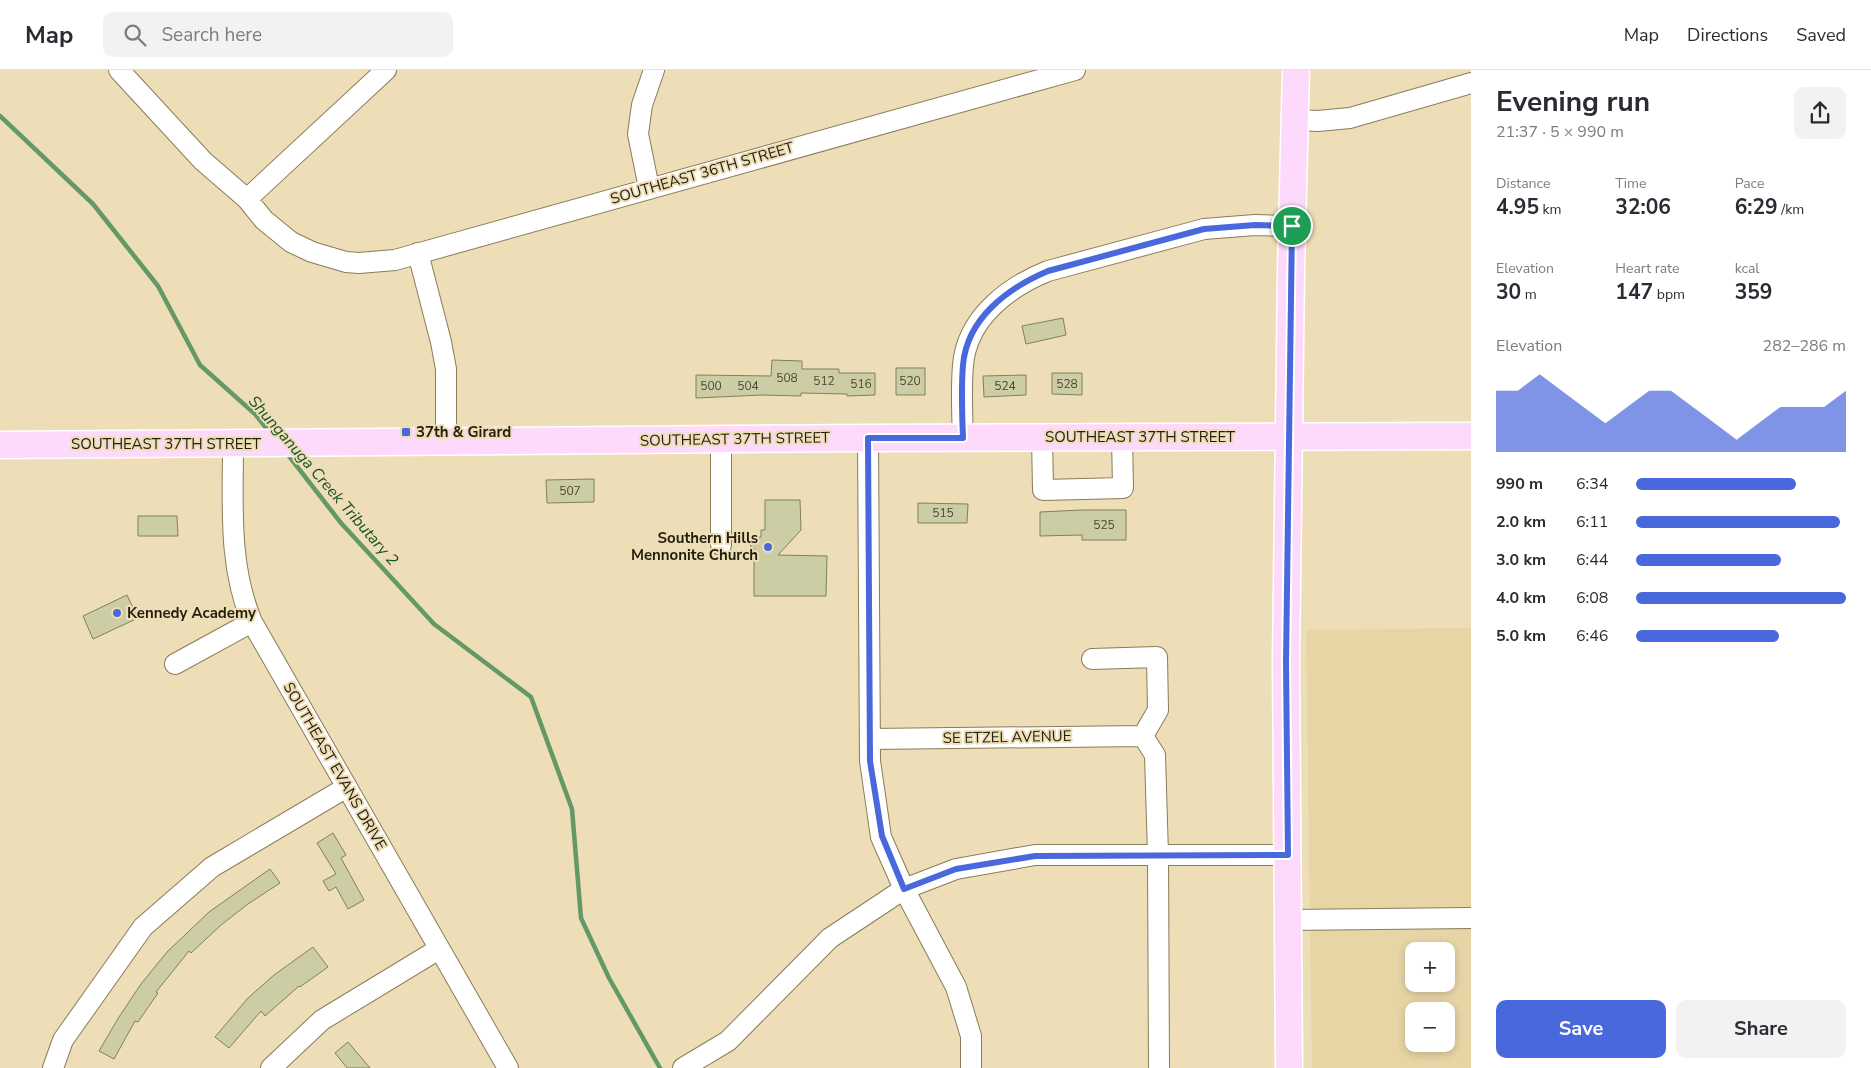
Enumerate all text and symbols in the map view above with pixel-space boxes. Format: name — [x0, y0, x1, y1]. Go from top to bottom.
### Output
search box — [103, 12, 453, 57]
text: Map — [25, 19, 73, 51]
icon: search — [121, 21, 149, 49]
text: Search here — [161, 22, 262, 48]
text: Map — [1624, 23, 1659, 47]
text: Directions — [1687, 23, 1768, 47]
text: Saved — [1796, 23, 1846, 47]
text: Evening run — [1496, 83, 1650, 121]
button: share — [1794, 87, 1846, 139]
text: 21:37 · 5 × 990 m — [1496, 121, 1624, 143]
street label: SOUTHEAST 36TH STREET — [608, 137, 796, 209]
text: Distance — [1496, 174, 1550, 193]
text: Time — [1615, 174, 1646, 193]
text: Pace — [1735, 174, 1764, 193]
text: 4.95 — [1496, 193, 1539, 221]
text: 32:06 — [1615, 193, 1671, 221]
text: 6:29 — [1735, 193, 1778, 221]
text: km — [1539, 200, 1562, 219]
text: /km — [1778, 200, 1804, 219]
pin — [1271, 205, 1313, 247]
icon: arrive — [1278, 212, 1306, 240]
text: Elevation — [1496, 259, 1554, 278]
text: Heart rate — [1615, 259, 1679, 278]
text: kcal — [1735, 259, 1759, 278]
text: 30 — [1496, 278, 1521, 306]
text: 147 — [1615, 278, 1653, 306]
text: 359 — [1735, 278, 1772, 306]
text: m — [1521, 285, 1537, 304]
text: bpm — [1653, 285, 1685, 304]
text: Elevation — [1496, 335, 1562, 357]
text: 282–286 m — [1763, 335, 1846, 357]
house number: 508 — [776, 370, 798, 386]
house number: 512 — [813, 373, 835, 389]
house number: 520 — [899, 373, 921, 389]
house number: 516 — [850, 376, 872, 392]
house number: 528 — [1056, 376, 1078, 392]
house number: 500 — [700, 378, 722, 394]
house number: 504 — [737, 378, 759, 394]
house number: 524 — [994, 378, 1016, 394]
water label: Shunganuga Creek Tributary 2 — [243, 391, 403, 570]
place label: 37th & Girard — [416, 422, 511, 442]
marker: 37th & Girard — [400, 426, 412, 438]
street label: SOUTHEAST 37TH STREET — [640, 427, 830, 451]
street label: SOUTHEAST 37TH STREET — [1045, 427, 1235, 447]
street label: SOUTHEAST 37TH STREET — [71, 434, 261, 454]
text: 990 m — [1496, 473, 1543, 495]
text: 6:34 — [1576, 473, 1608, 495]
house number: 507 — [559, 483, 581, 499]
house number: 515 — [932, 505, 954, 521]
text: 2.0 km — [1496, 511, 1546, 533]
text: 6:11 — [1576, 511, 1608, 533]
house number: 525 — [1093, 517, 1115, 533]
place label: Southern Hills Mennonite Church — [631, 528, 758, 565]
marker: Southern Hills Mennonite Church — [762, 541, 774, 553]
text: 3.0 km — [1496, 549, 1546, 571]
text: 6:44 — [1576, 549, 1608, 571]
text: 4.0 km — [1496, 587, 1546, 609]
text: 6:08 — [1576, 587, 1608, 609]
place label: Kennedy Academy — [127, 603, 256, 623]
marker: Kennedy Academy — [111, 607, 123, 619]
text: 5.0 km — [1496, 625, 1546, 647]
text: 6:46 — [1576, 625, 1608, 647]
street label: SOUTHEAST EVANS DRIVE — [279, 678, 391, 854]
street label: SE ETZEL AVENUE — [942, 726, 1072, 748]
map controls — [1405, 942, 1455, 1052]
button: + — [1405, 942, 1455, 992]
button: Save — [1496, 1000, 1666, 1058]
button: Share — [1676, 1000, 1846, 1058]
button: − — [1405, 1002, 1455, 1052]

